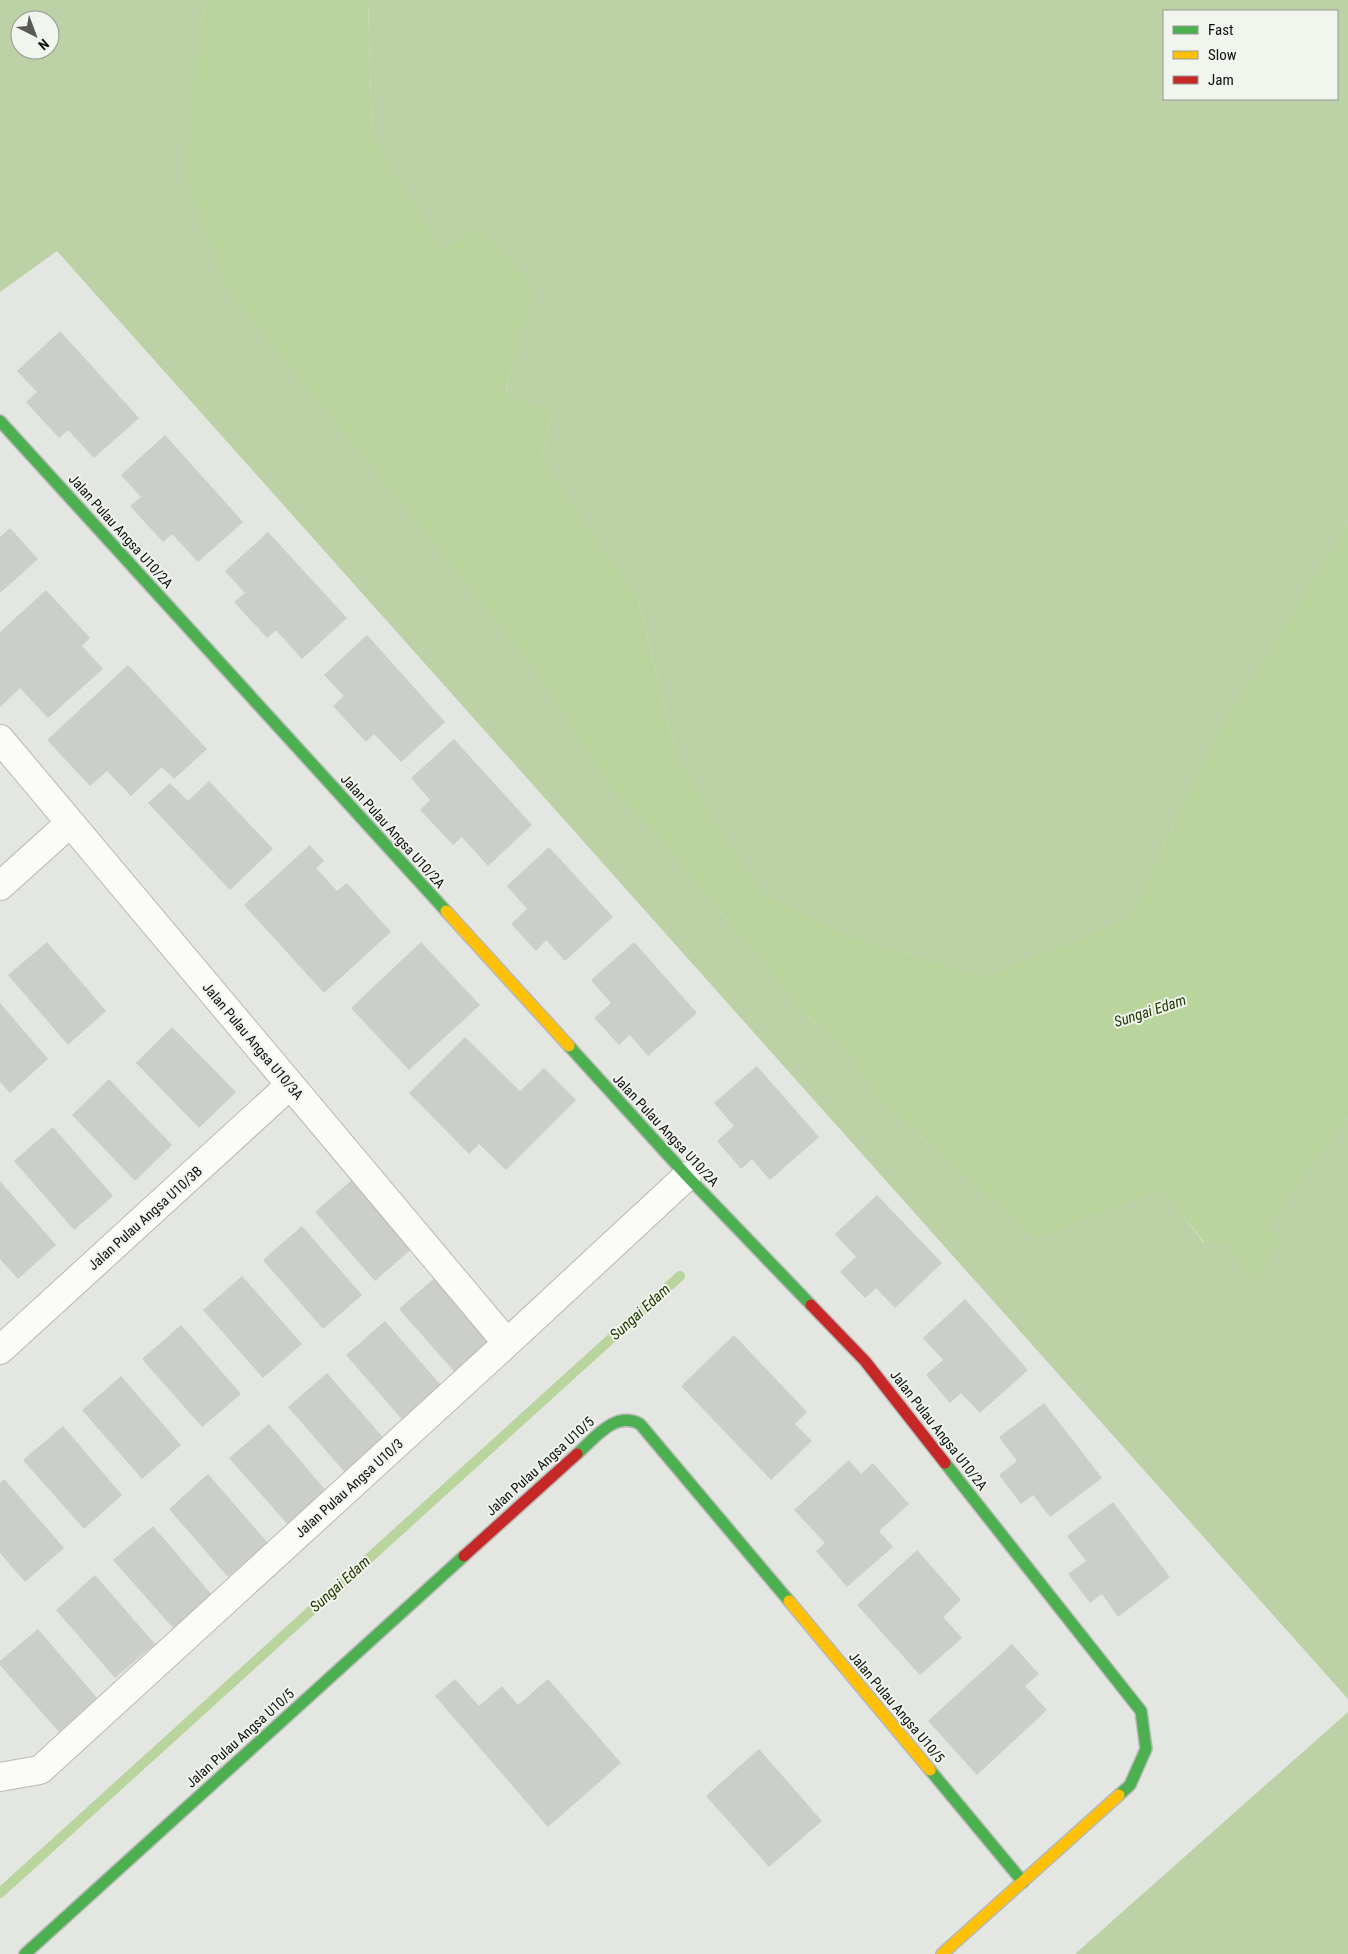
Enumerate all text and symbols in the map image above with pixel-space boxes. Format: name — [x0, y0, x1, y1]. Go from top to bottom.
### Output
north arrow — [10, 10, 60, 60]
legend — [1163, 10, 1338, 100]
text: Fast — [1208, 21, 1233, 39]
text: N — [35, 36, 52, 53]
text: Slow — [1208, 46, 1237, 64]
text: Jam — [1208, 71, 1234, 89]
street label: Jalan Pulau Angsa U10/2A — [66, 471, 176, 591]
street label: Jalan Pulau Angsa U10/2A — [338, 771, 448, 891]
street label: Jalan Pulau Angsa U10/3A — [199, 979, 307, 1103]
water label: Sungai Edam — [1112, 991, 1188, 1031]
street label: Jalan Pulau Angsa U10/2A — [610, 1071, 722, 1189]
street label: Jalan Pulau Angsa U10/3B — [85, 1163, 205, 1273]
water label: Sungai Edam — [606, 1280, 674, 1344]
street label: Jalan Pulau Angsa U10/2A — [887, 1367, 991, 1493]
street label: Jalan Pulau Angsa U10/5 — [483, 1413, 597, 1519]
street label: Jalan Pulau Angsa U10/3 — [292, 1435, 406, 1541]
water label: Sungai Edam — [306, 1552, 374, 1616]
street label: Jalan Pulau Angsa U10/5 — [846, 1648, 948, 1766]
street label: Jalan Pulau Angsa U10/5 — [183, 1685, 297, 1791]

